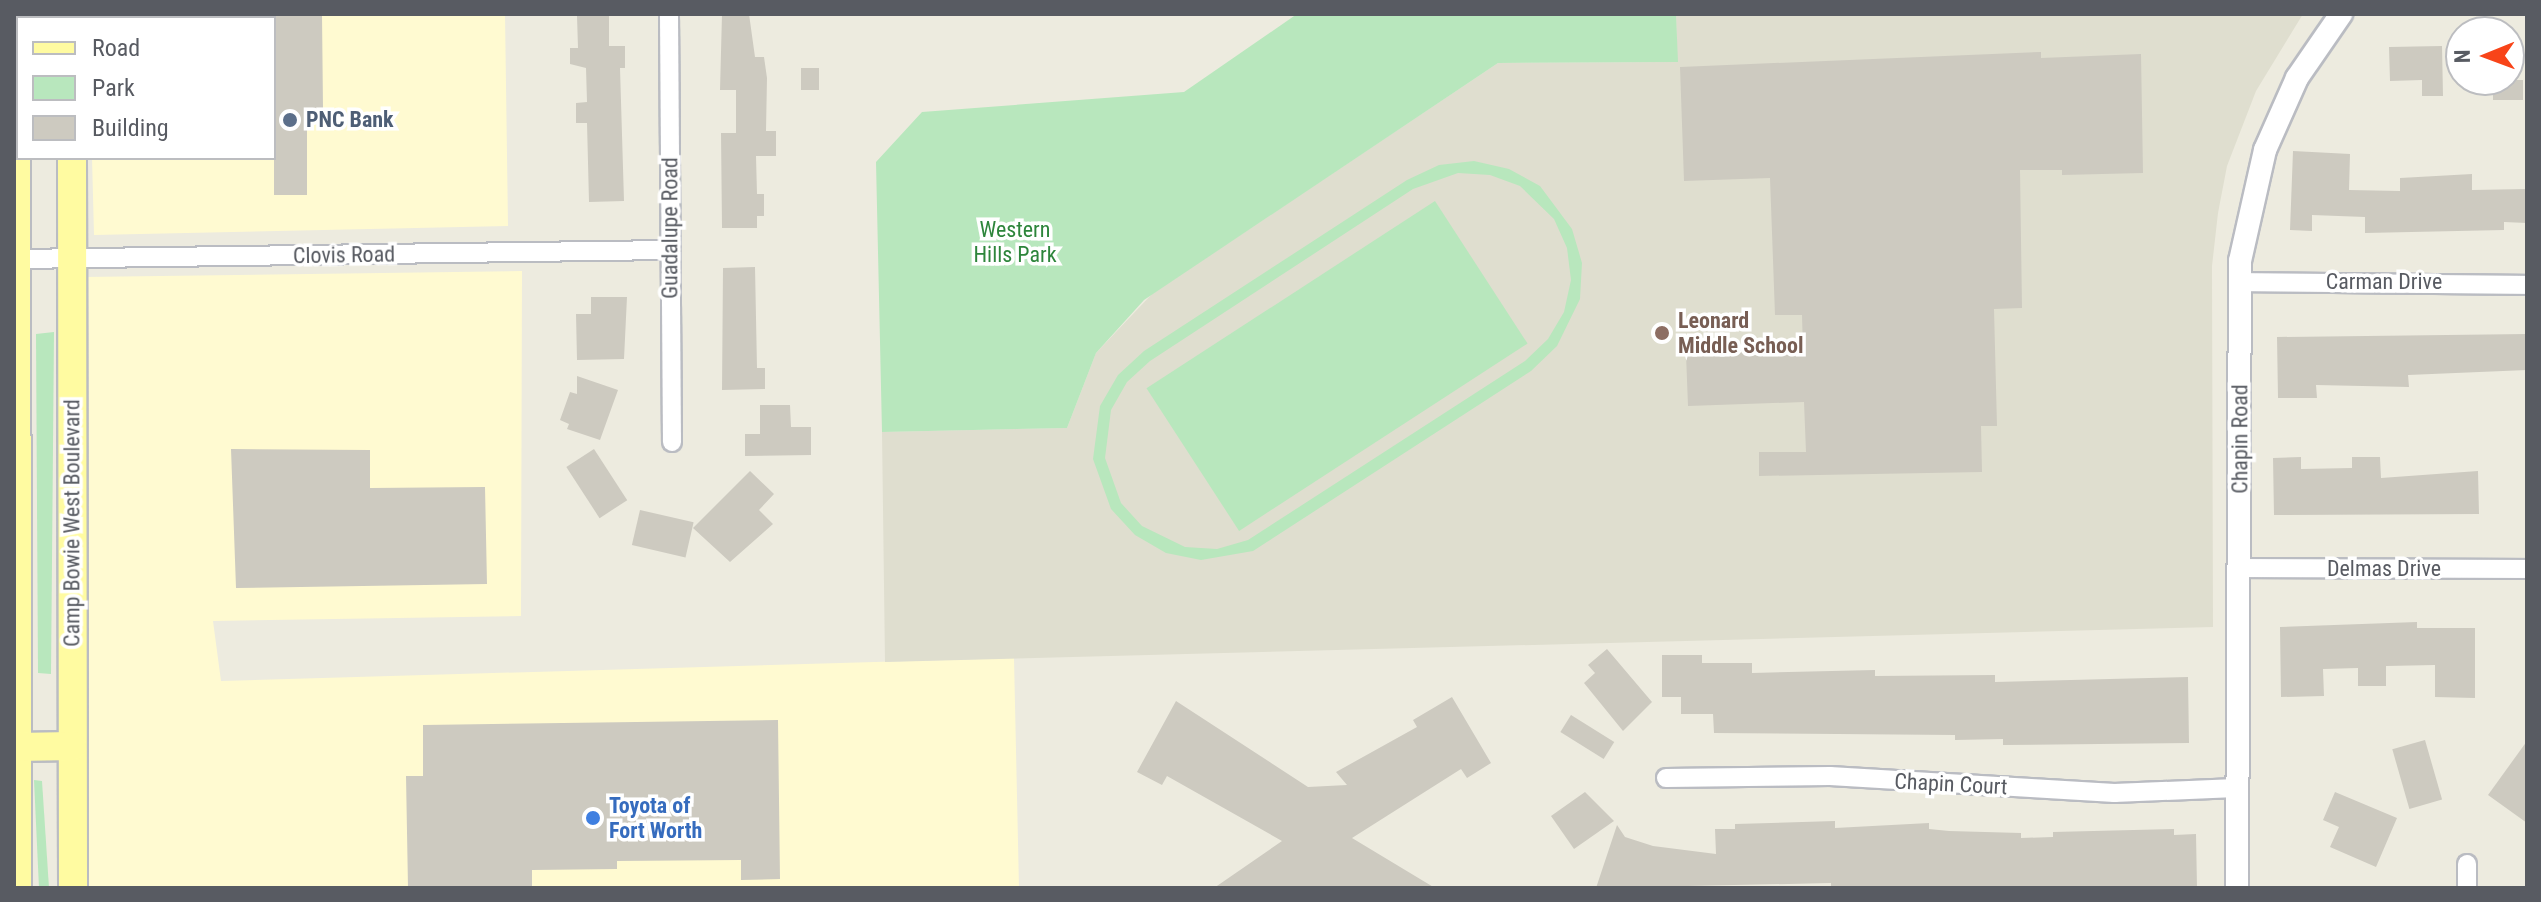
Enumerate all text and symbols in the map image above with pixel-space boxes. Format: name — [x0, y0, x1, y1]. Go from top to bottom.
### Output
legend — [16, 16, 276, 160]
north arrow — [2445, 16, 2525, 96]
text: Road — [92, 34, 140, 62]
text: N — [2450, 49, 2475, 63]
text: Park — [92, 74, 135, 102]
place label: PNC Bank — [306, 107, 394, 133]
marker: PNC Bank — [281, 111, 299, 129]
text: Building — [92, 114, 169, 142]
street label: Guadalupe Road — [657, 157, 683, 299]
park label: Western Hills Park — [973, 216, 1057, 268]
street label: Clovis Road — [293, 241, 395, 269]
street label: Carman Drive — [2326, 269, 2442, 295]
place label: Leonard Middle School — [1678, 307, 1803, 358]
marker: Leonard Middle School — [1653, 324, 1671, 342]
street label: Chapin Road — [2227, 384, 2253, 494]
street label: Camp Bowie West Boulevard — [59, 399, 85, 647]
street label: Delmas Drive — [2327, 556, 2441, 582]
street label: Chapin Court — [1894, 768, 2008, 800]
place label: Toyota of Fort Worth — [609, 792, 702, 844]
marker: Toyota of Fort Worth — [584, 809, 602, 827]

